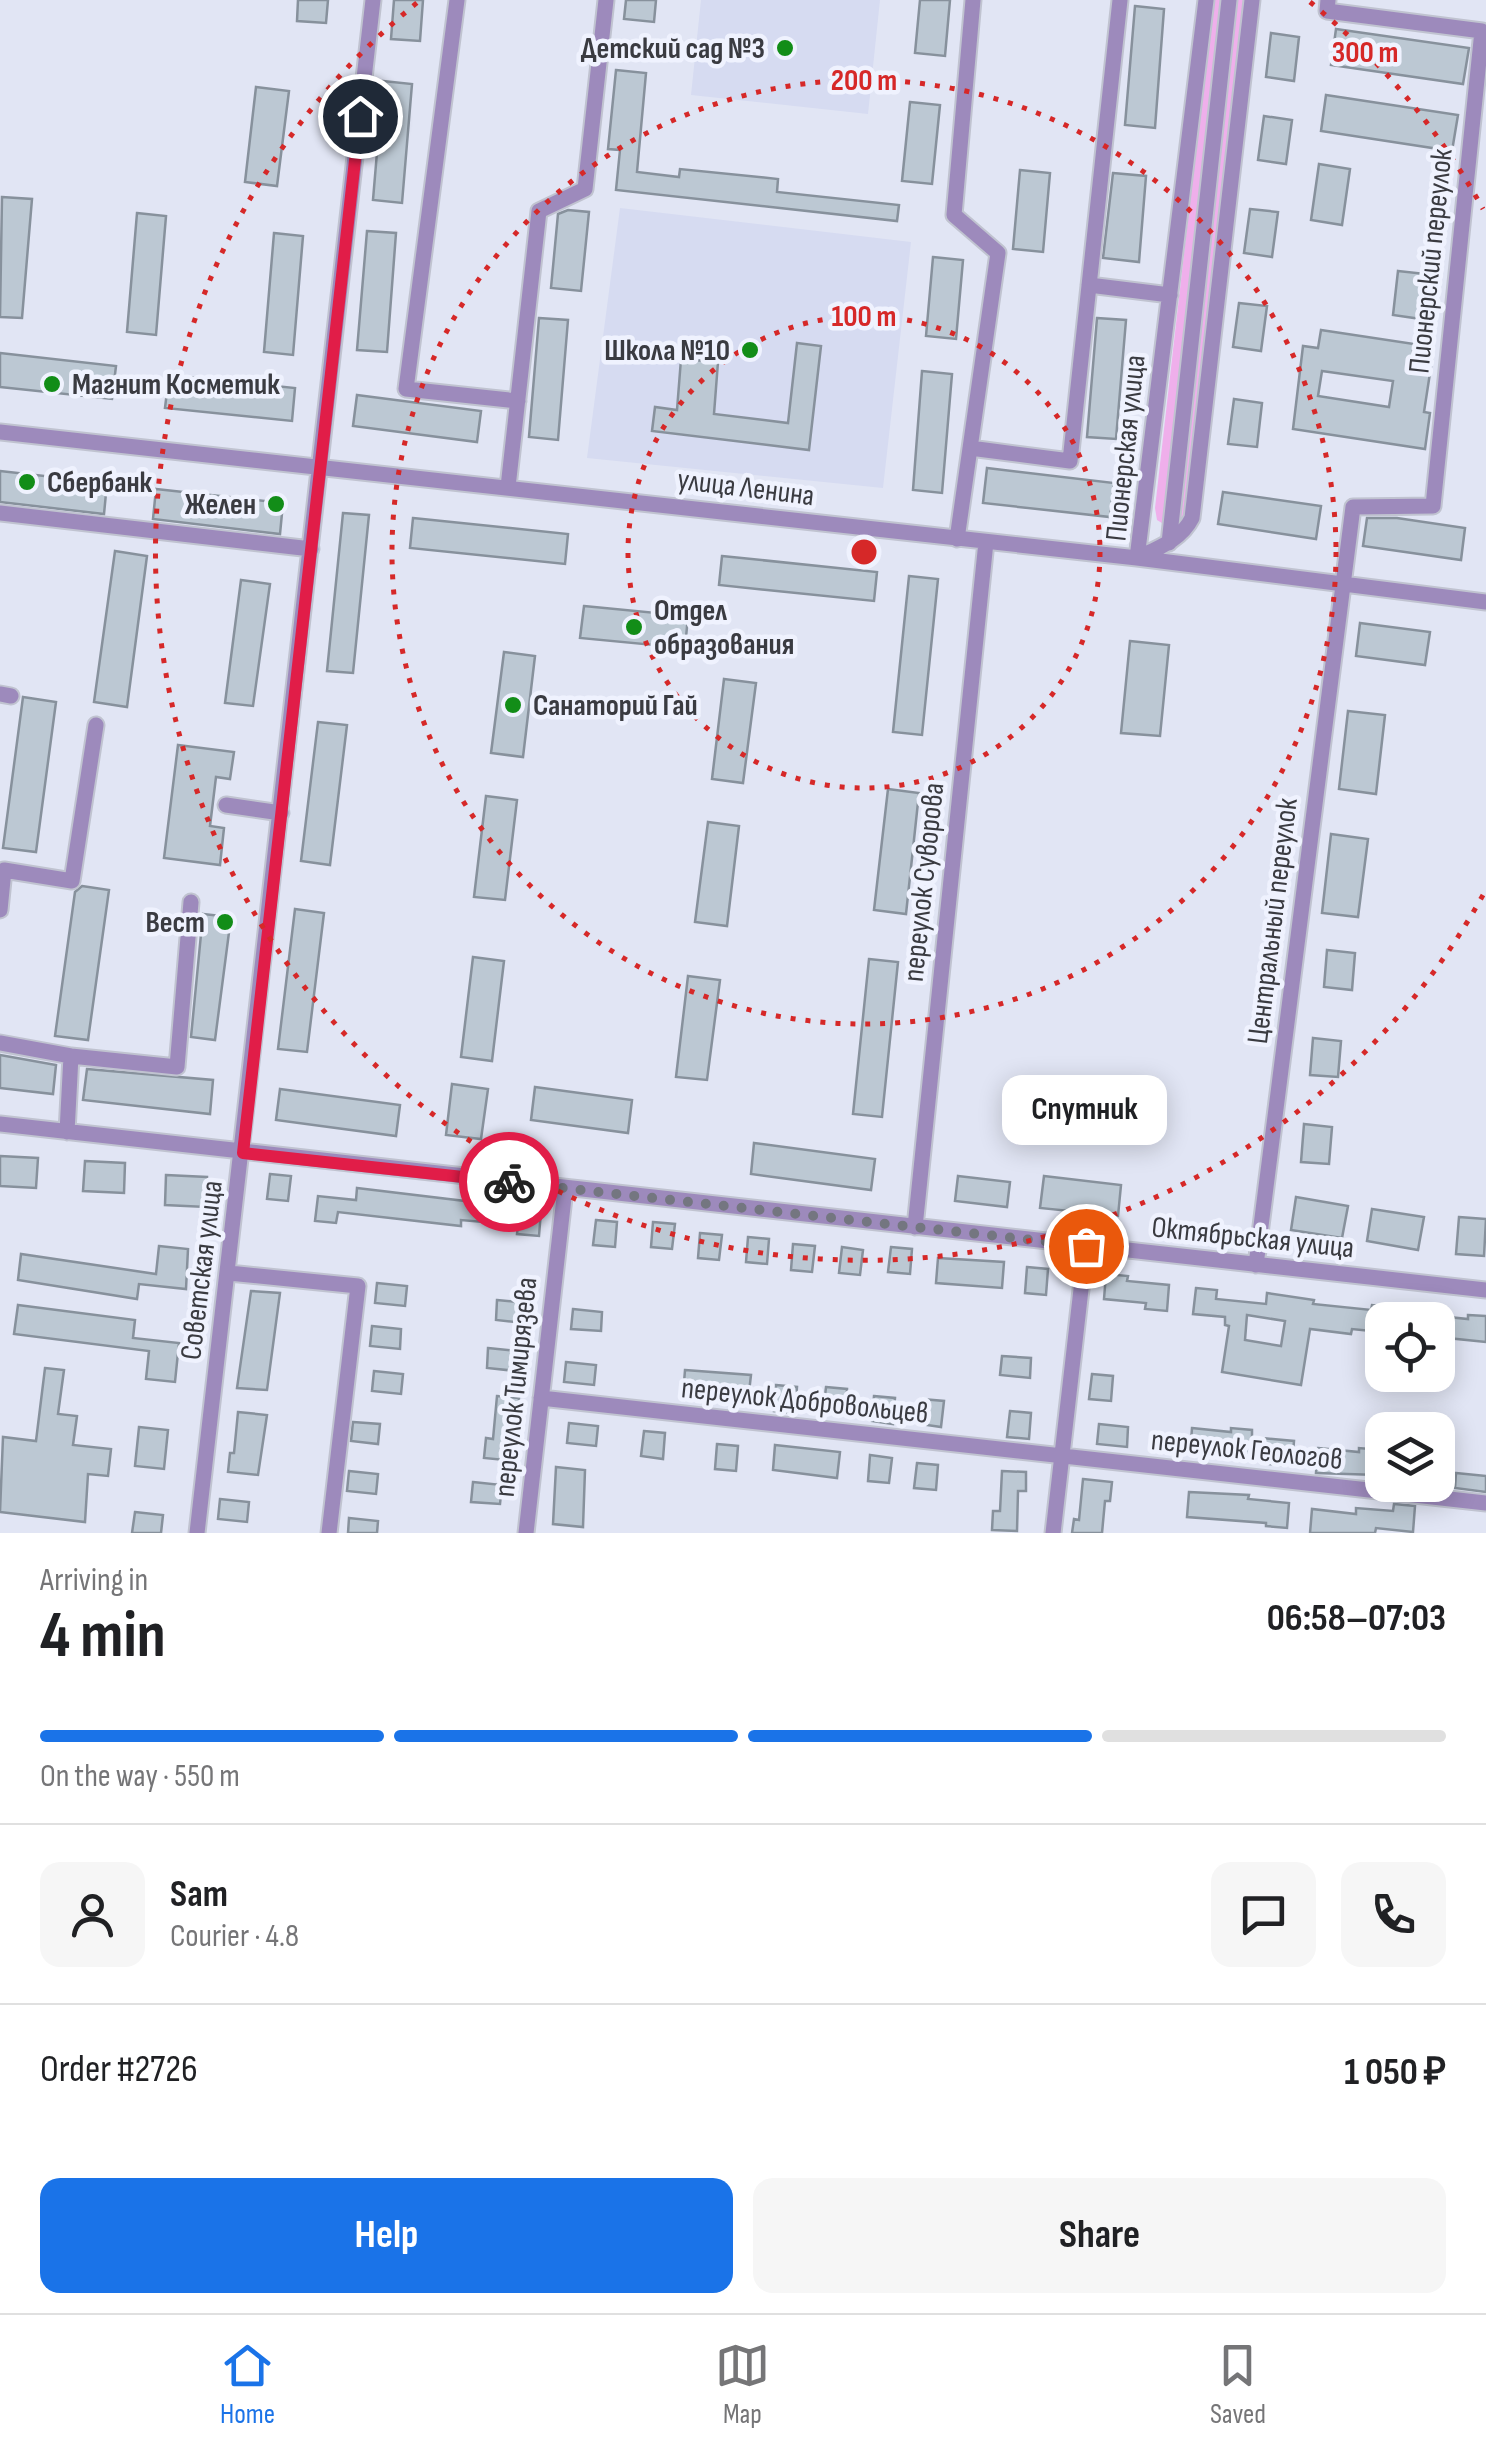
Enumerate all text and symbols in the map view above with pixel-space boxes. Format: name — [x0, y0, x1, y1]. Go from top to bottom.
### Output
place label: Детский сад №3 — [581, 31, 765, 67]
text: 300 m — [1332, 35, 1398, 71]
marker: Детский сад №3 — [774, 37, 796, 59]
text: 200 m — [831, 63, 897, 99]
pin — [318, 74, 403, 159]
icon: home — [333, 89, 388, 144]
street label: Пионерский переулок — [1401, 146, 1461, 375]
text: 100 m — [832, 299, 896, 335]
place label: Школа №10 — [604, 333, 730, 369]
marker: Школа №10 — [739, 339, 761, 361]
street label: Пионерская улица — [1098, 353, 1154, 543]
place label: Магнит Косметик — [72, 367, 280, 403]
marker: Магнит Косметик — [41, 373, 63, 395]
street label: улица Ленина — [675, 462, 816, 514]
place label: Сбербанк — [47, 465, 153, 501]
marker: Сбербанк — [16, 471, 38, 493]
place label: Желен — [185, 487, 256, 523]
marker: Желен — [265, 493, 287, 515]
centre of rings — [846, 534, 882, 570]
place label: Отдел образования — [654, 593, 794, 663]
marker: Отдел образования — [623, 616, 645, 638]
place label: Санаторий Гай — [533, 688, 698, 724]
marker: Санаторий Гай — [502, 694, 524, 716]
street label: переулок Суворова — [896, 781, 952, 983]
street label: Центральный переулок — [1240, 796, 1306, 1046]
place label: Вест — [145, 905, 205, 941]
marker: Вест — [214, 911, 236, 933]
callout: Спутник — [1004, 1076, 1168, 1146]
text: Спутник — [1031, 1090, 1138, 1129]
courier — [459, 1132, 559, 1232]
icon: bike — [482, 1155, 537, 1210]
street label: Советская улица — [173, 1178, 231, 1362]
pin — [1044, 1204, 1129, 1289]
street label: Октябрьская улица — [1150, 1209, 1356, 1267]
icon: bag — [1059, 1219, 1114, 1274]
street label: переулок Тимирязева — [487, 1275, 545, 1499]
map controls — [1365, 1302, 1455, 1502]
button: locate — [1365, 1302, 1455, 1392]
street label: переулок Добровольцев — [680, 1370, 930, 1432]
button: layers — [1365, 1412, 1455, 1502]
street label: переулок Геологов — [1149, 1422, 1344, 1478]
text: Arriving in — [40, 1561, 148, 1600]
text: 06:58–07:03 — [1267, 1596, 1446, 1641]
text: 4 min — [40, 1598, 166, 1676]
text: On the way · 550 m — [40, 1757, 240, 1796]
button: person — [40, 1862, 145, 1967]
button: chat — [1211, 1862, 1316, 1967]
button: phone — [1341, 1862, 1446, 1967]
text: Sam — [170, 1872, 228, 1917]
text: Courier · 4.8 — [170, 1917, 299, 1956]
text: Order #2726 — [40, 2047, 198, 2092]
text: 1 050 ₽ — [1344, 2050, 1446, 2095]
button: Help — [40, 2178, 733, 2293]
button: Share — [753, 2178, 1446, 2293]
tab: Home — [220, 2338, 275, 2431]
tab: Map — [715, 2338, 770, 2431]
tab: Saved — [1210, 2338, 1266, 2431]

